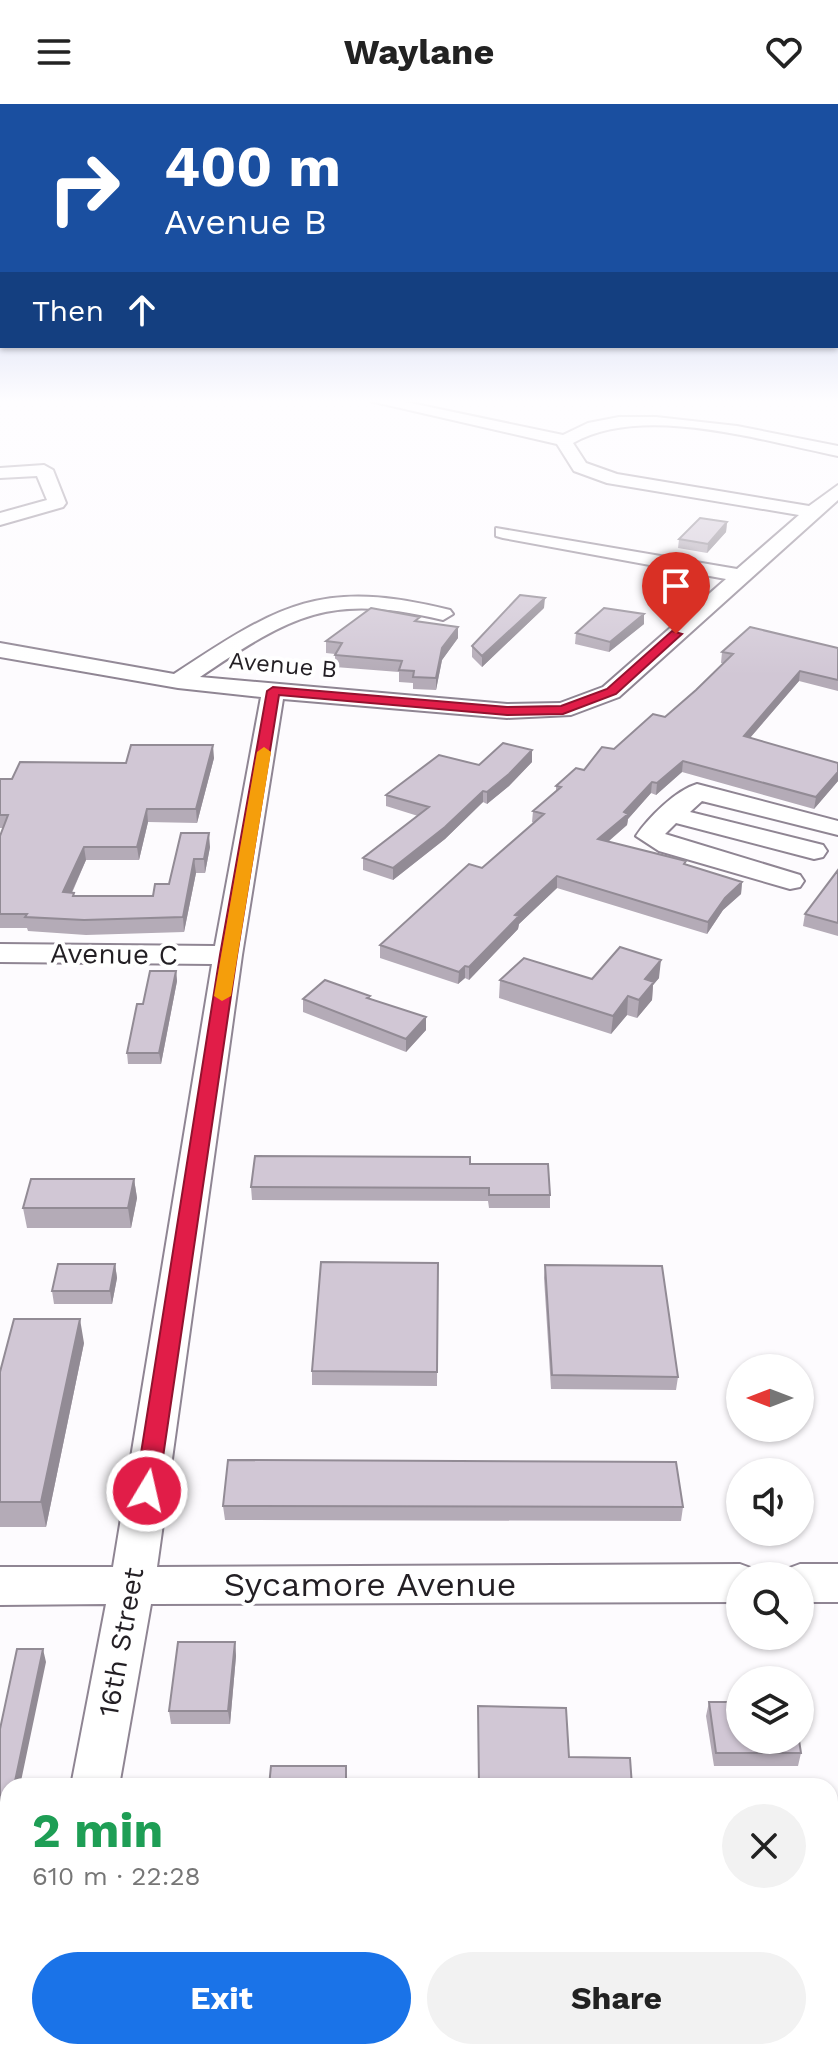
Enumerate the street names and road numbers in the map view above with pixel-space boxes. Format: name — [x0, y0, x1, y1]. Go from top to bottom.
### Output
street label: Avenue B — [228, 646, 338, 684]
street label: Avenue C — [50, 936, 178, 972]
street label: Sycamore Avenue — [224, 1564, 516, 1604]
street label: 16th Street — [92, 1565, 150, 1719]

